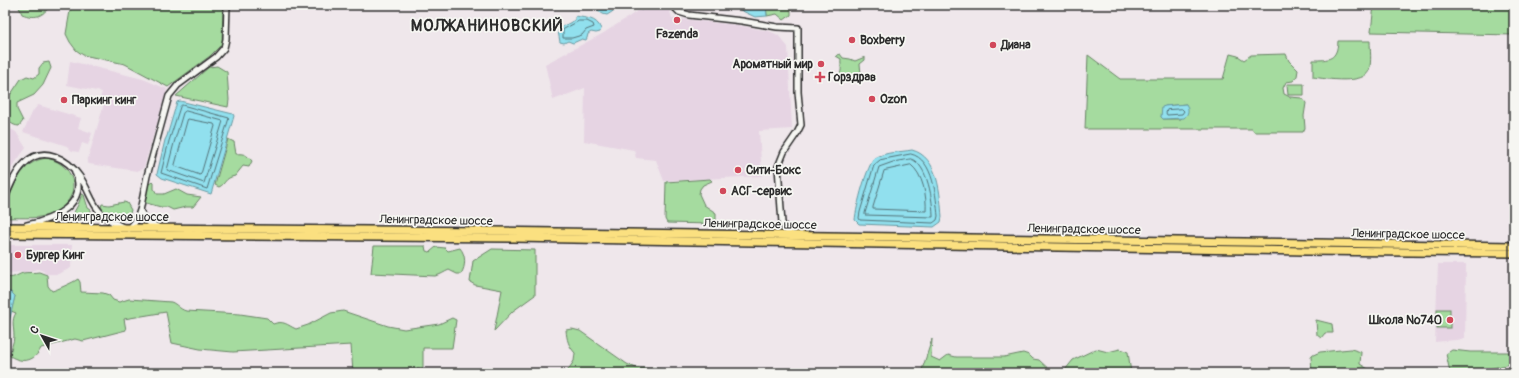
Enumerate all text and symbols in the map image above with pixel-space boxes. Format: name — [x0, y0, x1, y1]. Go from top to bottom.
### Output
marker: Fazenda — [672, 15, 682, 25]
district label: МОЛЖАНИНОВСКИЙ — [411, 16, 563, 36]
place label: Fazenda — [656, 27, 699, 42]
place label: Boxberry — [860, 33, 905, 48]
marker: Boxberry — [847, 35, 857, 45]
place label: Диана — [1000, 38, 1031, 53]
marker: Диана — [988, 40, 998, 50]
place label: Ароматный мир — [733, 57, 813, 72]
marker: Ароматный мир — [816, 59, 826, 69]
place label: Горздрав — [828, 70, 876, 85]
marker: Горздрав — [815, 72, 825, 82]
place label: Ozon — [880, 92, 907, 107]
place label: Паркинг кинг — [72, 93, 137, 108]
marker: Ozon — [867, 94, 877, 104]
marker: Паркинг кинг — [59, 95, 69, 105]
place label: Сити-Бокс — [746, 163, 801, 178]
marker: Сити-Бокс — [733, 165, 743, 175]
place label: АСГ-сервис — [731, 184, 792, 199]
marker: АСГ-сервис — [718, 186, 728, 196]
street label: Ленинградское шоссе — [54, 210, 169, 225]
street label: Ленинградское шоссе — [378, 212, 493, 229]
street label: Ленинградское шоссе — [702, 216, 817, 233]
street label: Ленинградское шоссе — [1026, 221, 1141, 238]
street label: Ленинградское шоссе — [1350, 226, 1465, 243]
place label: Бургер Кинг — [26, 248, 85, 263]
marker: Бургер Кинг — [13, 250, 23, 260]
place label: Школа №740 — [1368, 313, 1442, 328]
marker: Школа №740 — [1445, 315, 1455, 325]
north arrow — [22, 316, 62, 356]
text: С — [27, 323, 42, 337]

